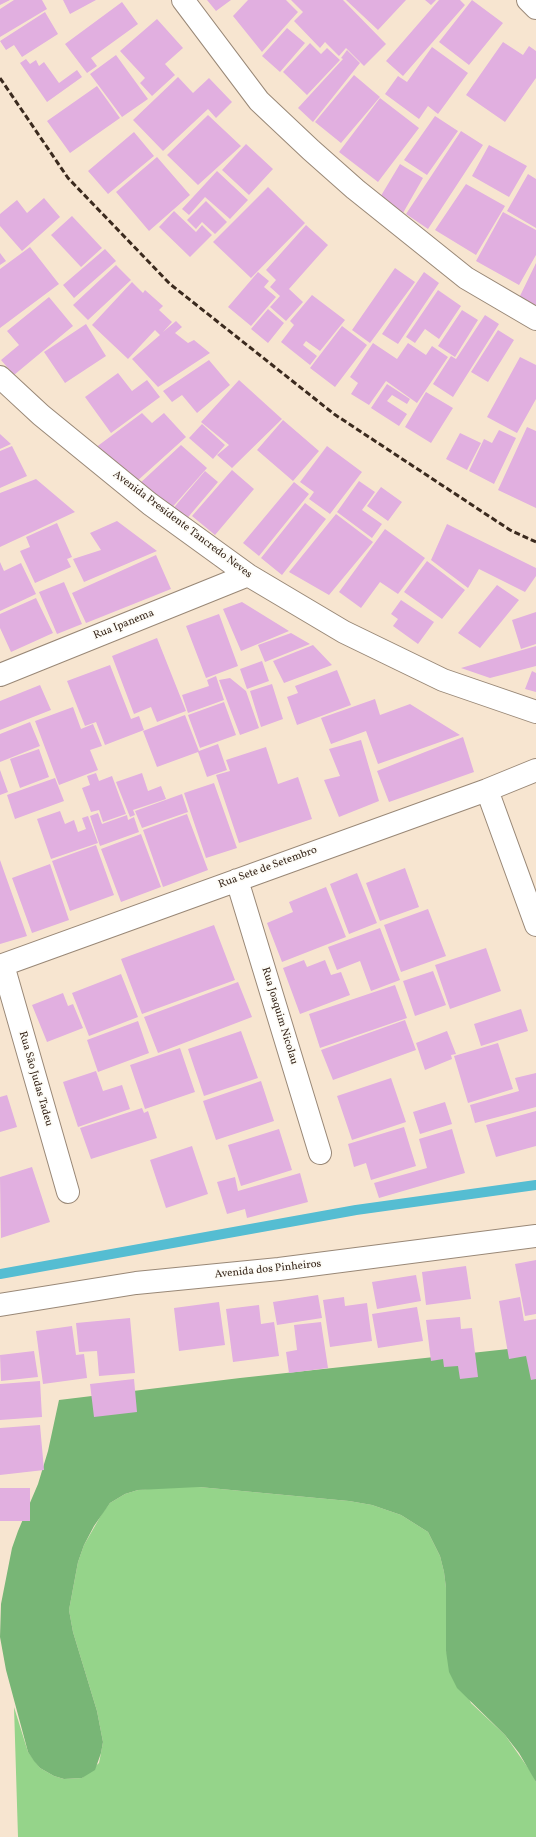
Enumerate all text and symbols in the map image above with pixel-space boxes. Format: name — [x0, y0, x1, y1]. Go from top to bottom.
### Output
street label: Avenida Presidente Tancredo Neves — [110, 468, 254, 582]
street label: Rua Ipanema — [92, 607, 156, 643]
street label: Rua Sete de Setembro — [217, 844, 319, 892]
street label: Rua Joaquim Nicolau — [258, 966, 300, 1066]
street label: Rua São Judas Tadeu — [15, 1030, 55, 1128]
street label: Avenida dos Pinheiros — [214, 1258, 322, 1282]

